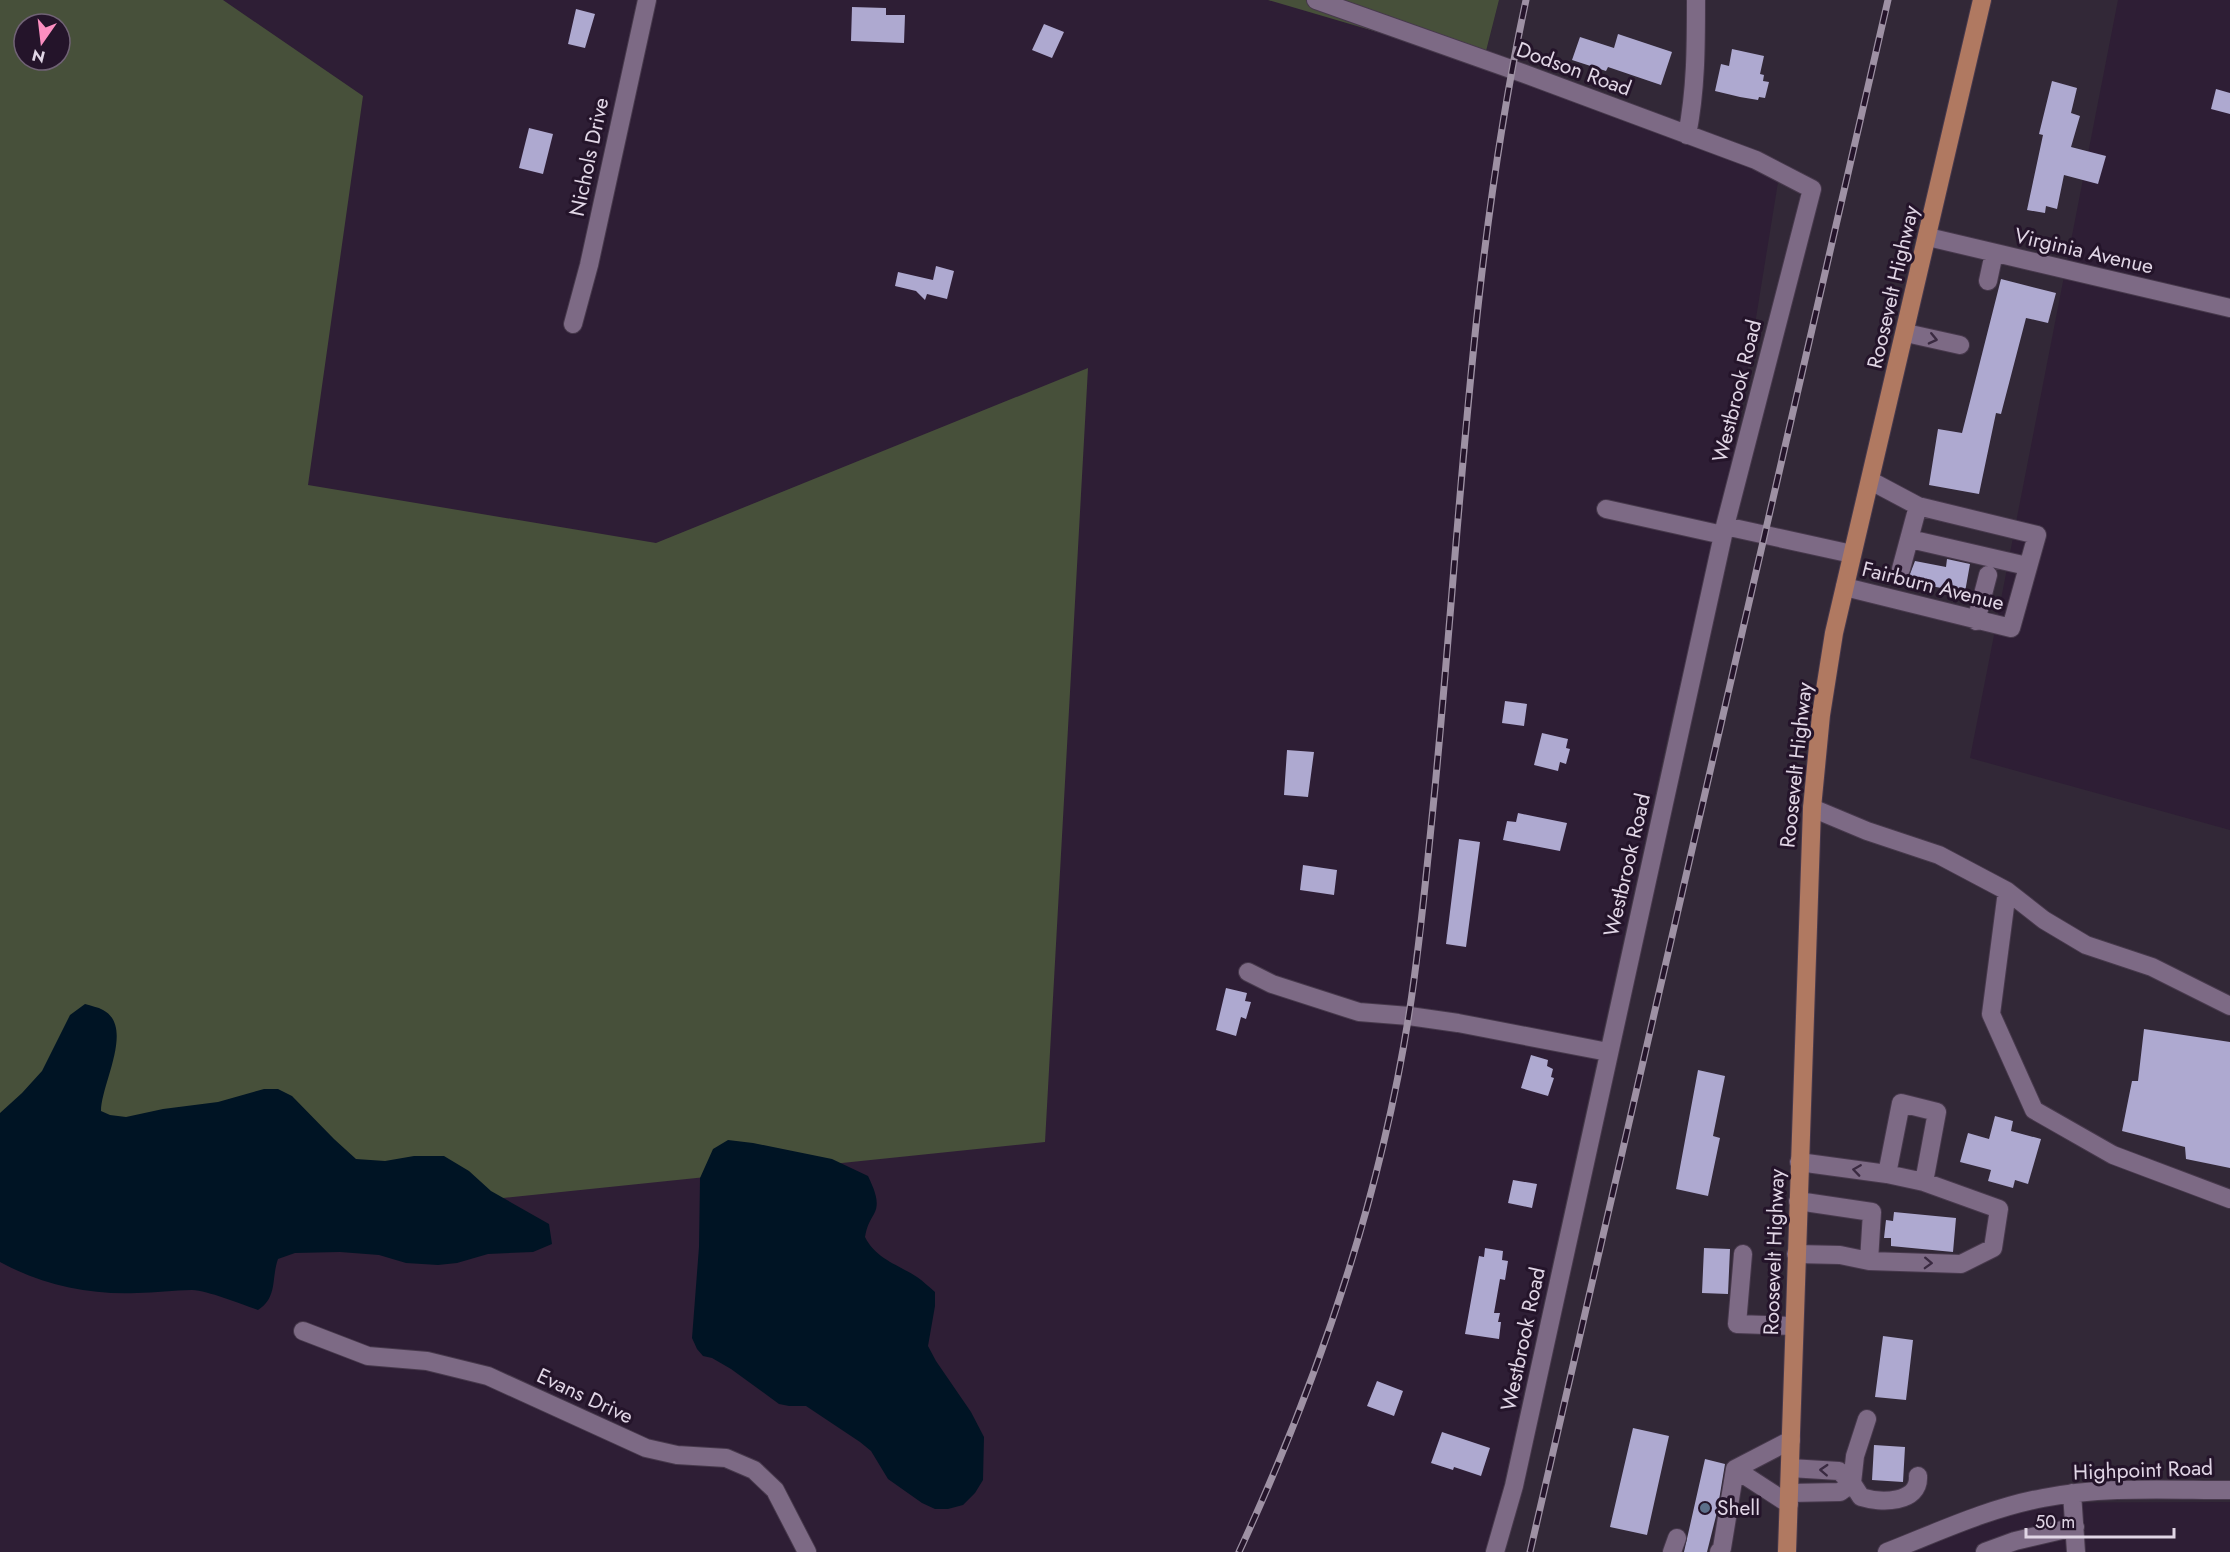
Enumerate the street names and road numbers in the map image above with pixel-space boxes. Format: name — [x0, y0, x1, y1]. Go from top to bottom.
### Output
street label: Dodson Road — [1512, 34, 1636, 104]
street label: Nichols Drive — [562, 95, 616, 219]
street label: Roosevelt Highway — [1860, 202, 1927, 371]
street label: Virginia Avenue — [2011, 220, 2157, 282]
street label: Westbrook Road — [1705, 317, 1769, 465]
street label: Fairburn Avenue — [1859, 554, 2007, 618]
street label: Roosevelt Highway — [1772, 680, 1820, 849]
street label: Westbrook Road — [1596, 790, 1658, 940]
street label: Roosevelt Highway — [1756, 1168, 1792, 1336]
street label: Westbrook Road — [1493, 1264, 1553, 1414]
street label: Evans Drive — [532, 1361, 638, 1432]
street label: Highpoint Road — [2073, 1453, 2213, 1487]

